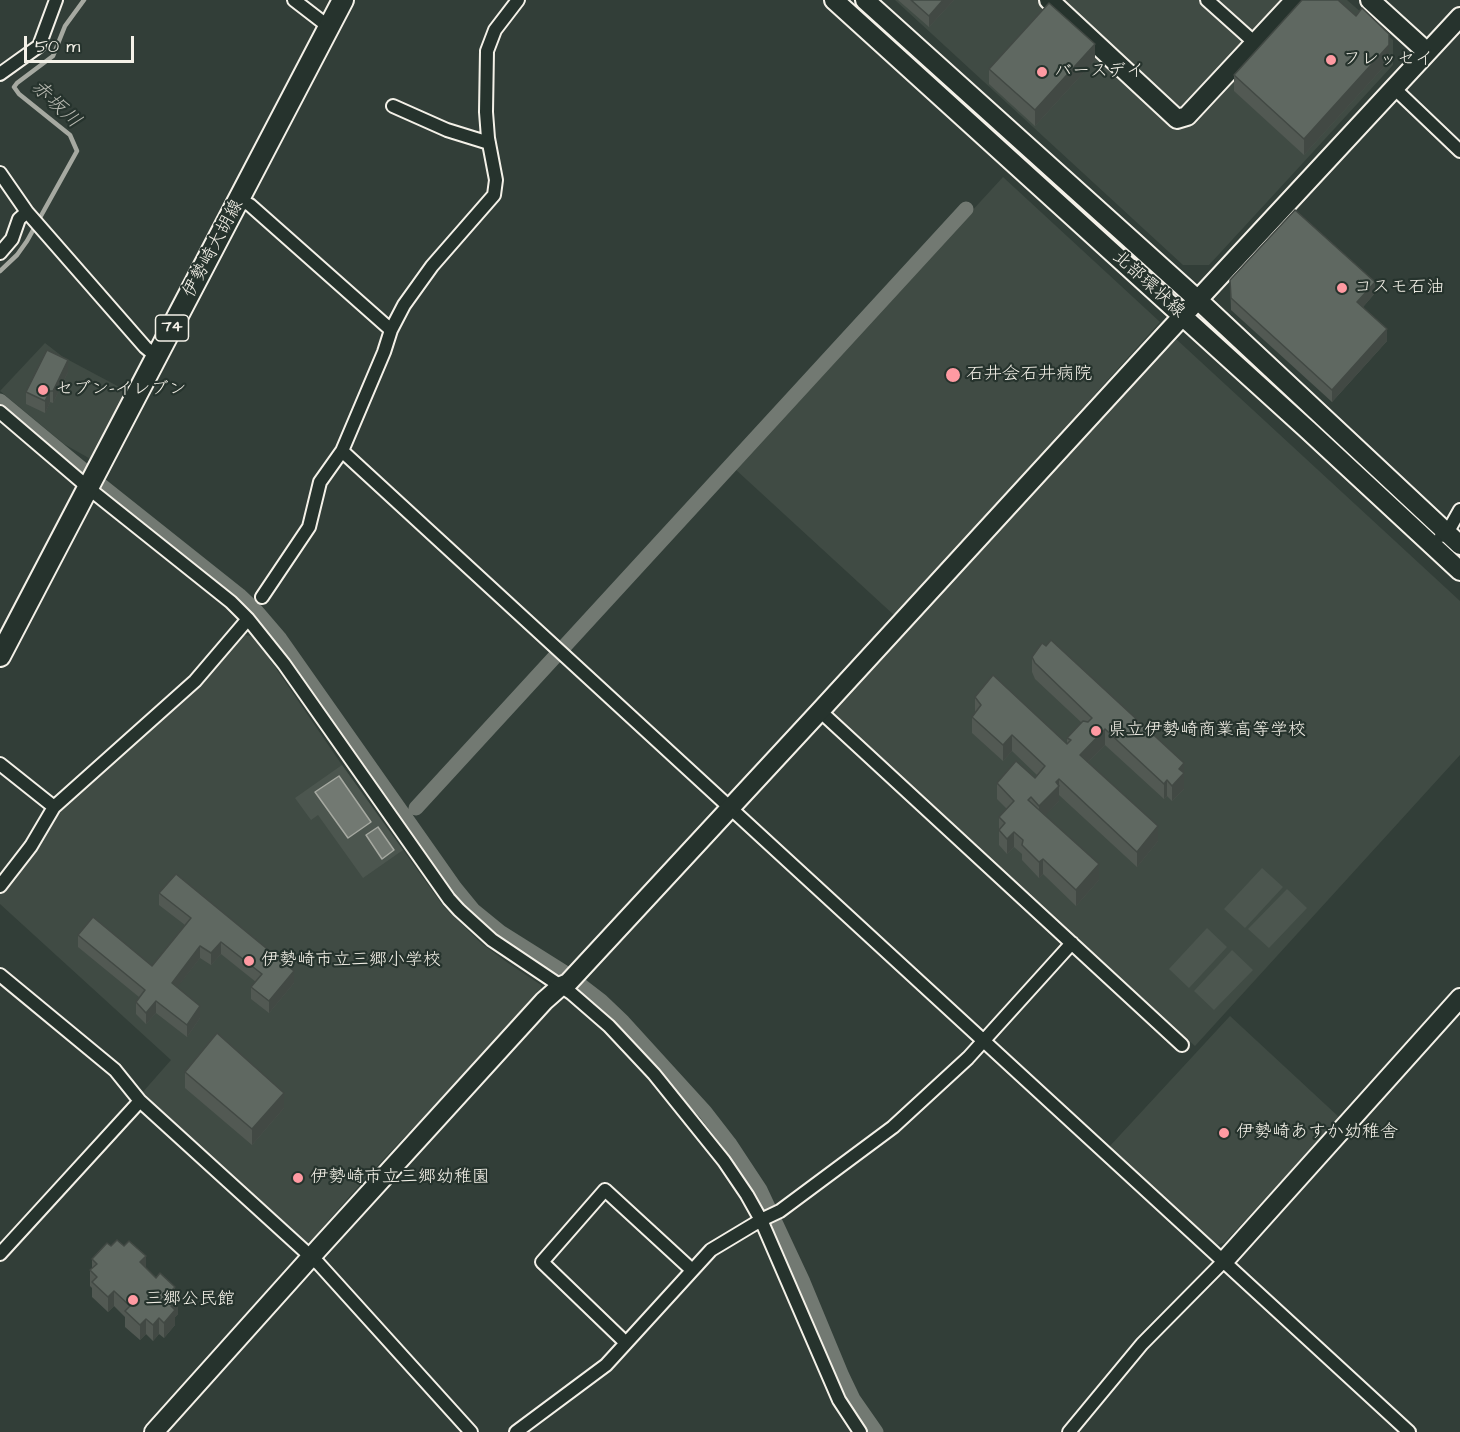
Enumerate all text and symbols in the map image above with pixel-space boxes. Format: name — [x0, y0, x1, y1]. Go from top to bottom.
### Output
scale bar — [27, 24, 136, 62]
text: 50 m — [35, 34, 80, 59]
place label: フレッセイ — [1343, 49, 1433, 71]
marker: フレッセイ — [1324, 53, 1338, 67]
place label: バースデイ — [1054, 61, 1144, 83]
marker: バースデイ — [1035, 65, 1049, 79]
water label: 赤坂川 — [25, 76, 85, 134]
street label: 伊勢崎大胡線 — [179, 196, 249, 302]
street label: 北部環状線 — [1107, 247, 1189, 323]
place label: コスモ石油 — [1354, 277, 1444, 299]
marker: コスモ石油 — [1335, 281, 1349, 295]
road number: 74 — [156, 315, 188, 341]
place label: 石井会石井病院 — [966, 364, 1092, 386]
marker: 石井会石井病院 — [944, 366, 962, 384]
place label: セブン-イレブン — [55, 379, 187, 401]
marker: セブン-イレブン — [36, 383, 50, 397]
place label: 県立伊勢崎商業高等学校 — [1108, 720, 1306, 742]
marker: 県立伊勢崎商業高等学校 — [1089, 724, 1103, 738]
place label: 伊勢崎市立三郷小学校 — [261, 950, 441, 972]
marker: 伊勢崎市立三郷小学校 — [242, 954, 256, 968]
place label: 伊勢崎あすか幼稚舎 — [1236, 1122, 1398, 1144]
marker: 伊勢崎あすか幼稚舎 — [1217, 1126, 1231, 1140]
place label: 伊勢崎市立三郷幼稚園 — [310, 1167, 490, 1189]
marker: 伊勢崎市立三郷幼稚園 — [291, 1171, 305, 1185]
place label: 三郷公民館 — [145, 1289, 235, 1311]
marker: 三郷公民館 — [126, 1293, 140, 1307]

